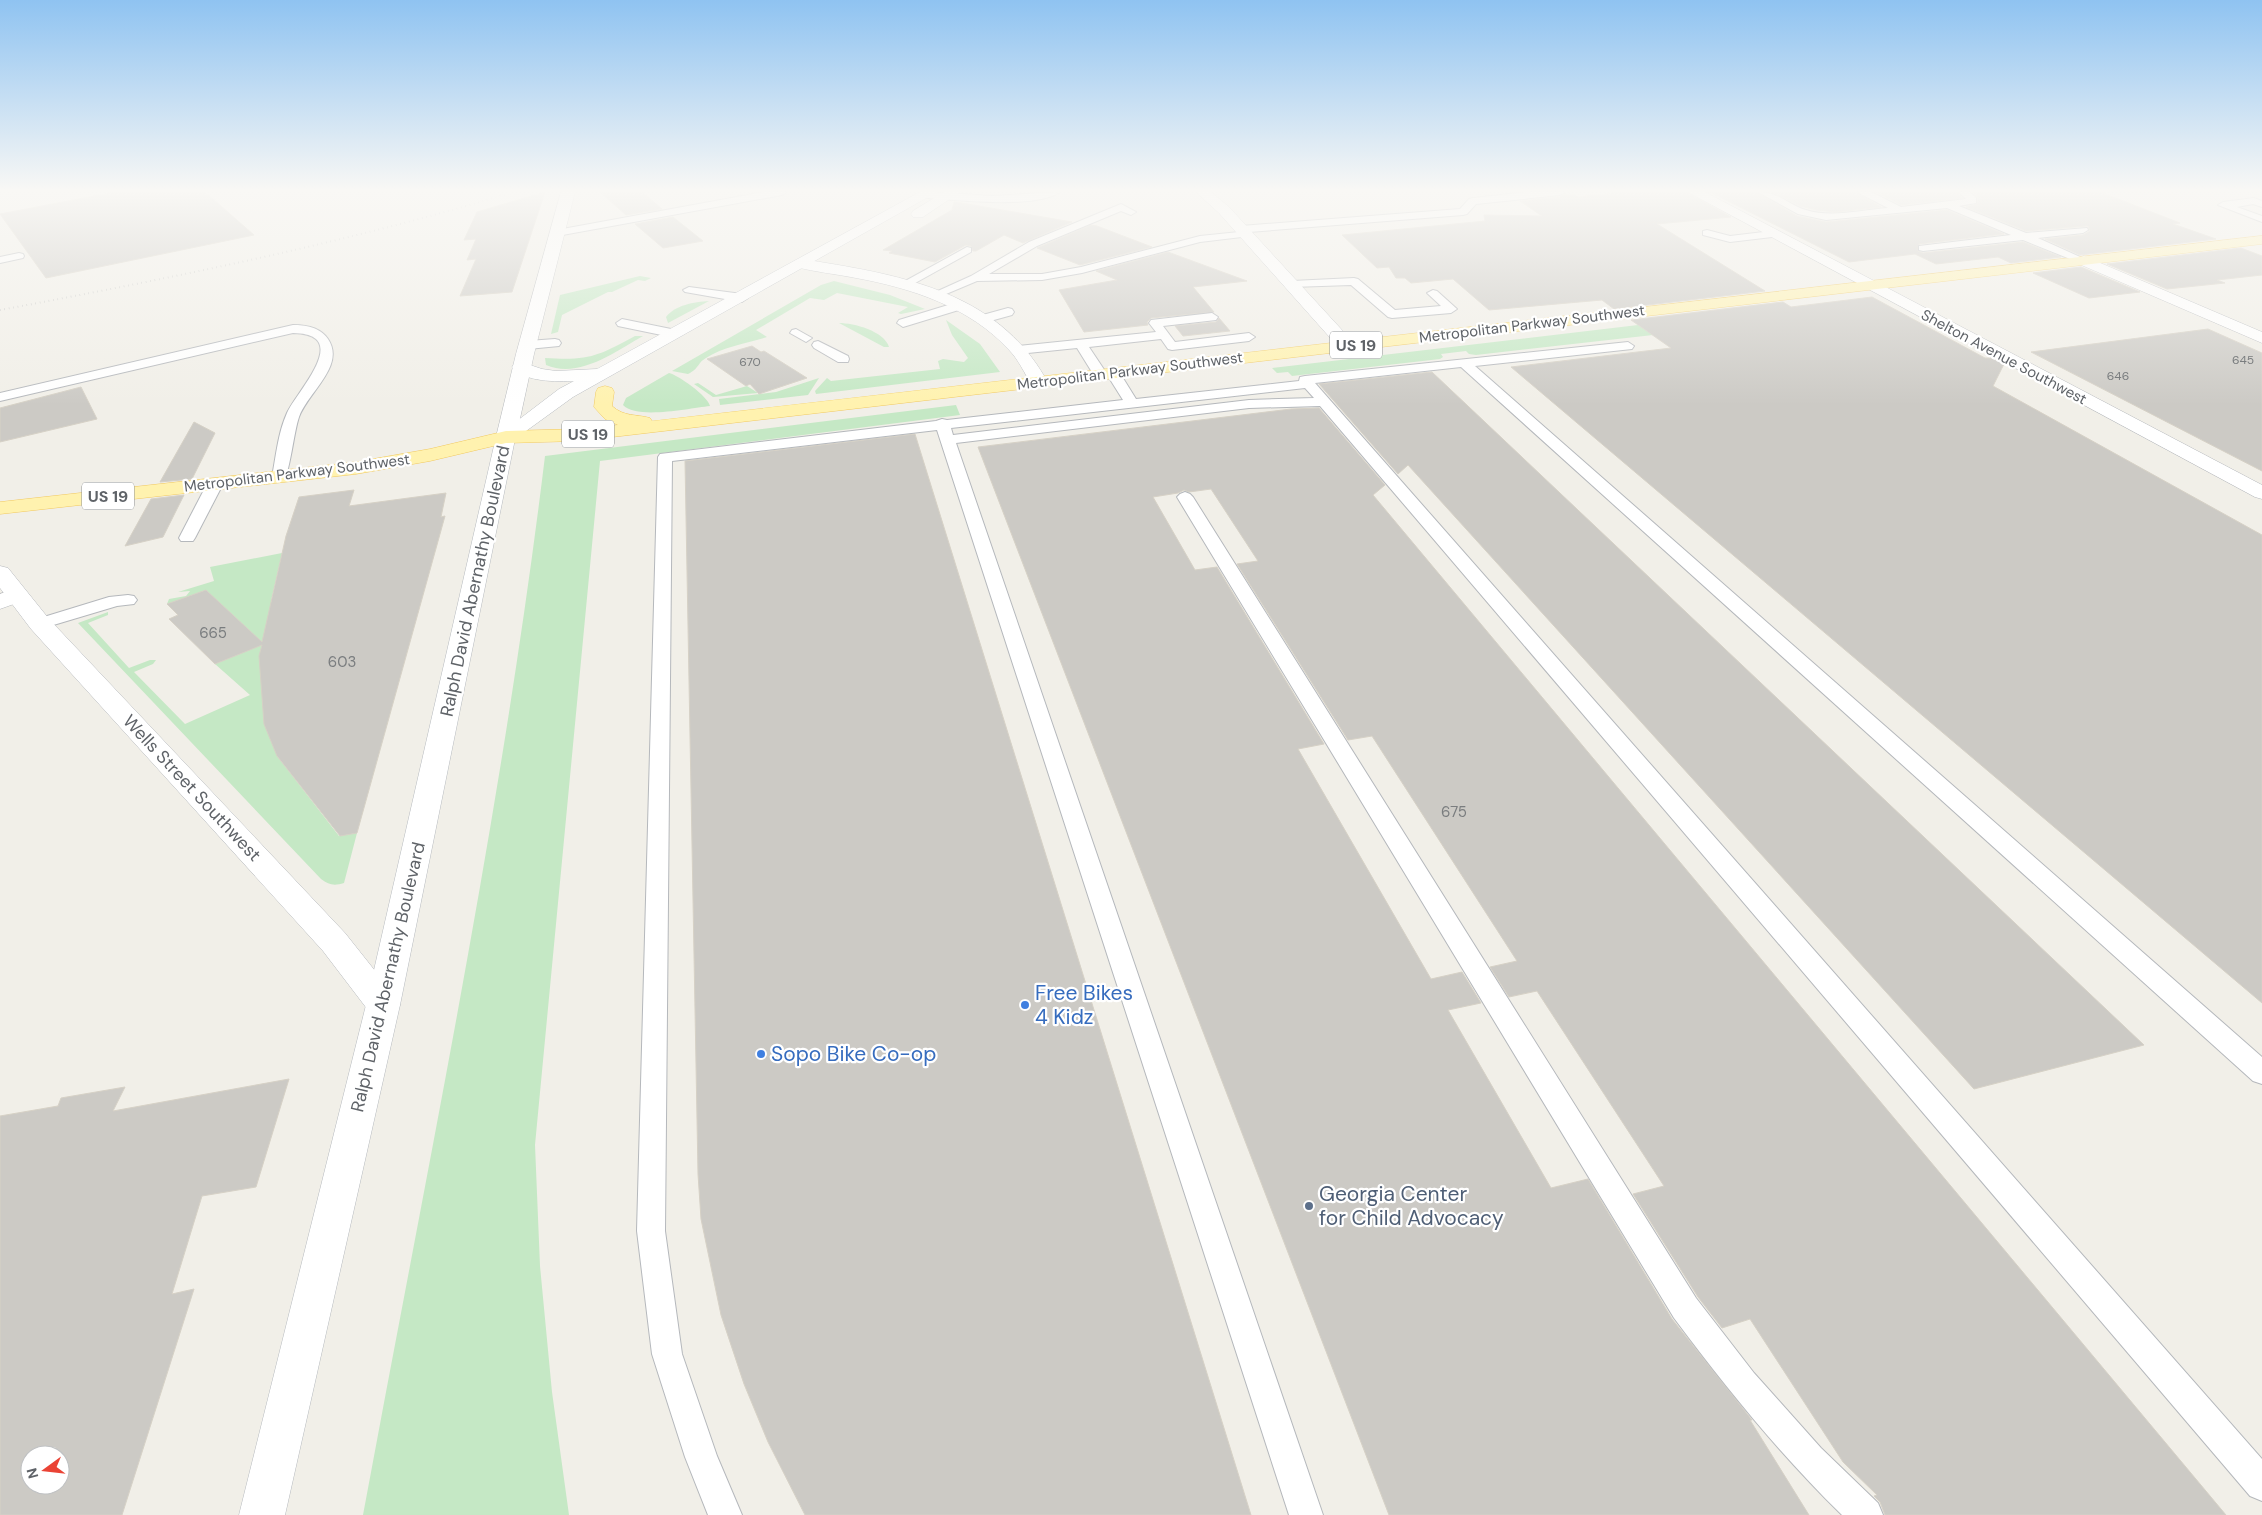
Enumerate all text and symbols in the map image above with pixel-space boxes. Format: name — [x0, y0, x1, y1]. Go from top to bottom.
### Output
street label: Metropolitan Parkway Southwest — [1418, 300, 1646, 348]
street label: Shelton Avenue Southwest — [1918, 305, 2090, 409]
road number: US 19 — [1330, 332, 1382, 358]
street label: Metropolitan Parkway Southwest — [1016, 347, 1244, 395]
house number: 645 — [2232, 352, 2254, 368]
house number: 670 — [739, 354, 761, 370]
house number: 646 — [2107, 368, 2129, 384]
road number: US 19 — [562, 420, 614, 448]
street label: Ralph David Abernathy Boulevard — [435, 443, 515, 719]
street label: Metropolitan Parkway Southwest — [183, 449, 411, 497]
road number: US 19 — [82, 482, 134, 510]
house number: 665 — [199, 623, 227, 643]
house number: 603 — [328, 652, 356, 672]
street label: Wells Street Southwest — [118, 709, 266, 867]
house number: 675 — [1441, 802, 1467, 822]
street label: Ralph David Abernathy Boulevard — [345, 840, 431, 1114]
place label: Free Bikes 4 Kidz — [1035, 979, 1133, 1031]
marker: Free Bikes 4 Kidz — [1019, 999, 1031, 1011]
place label: Sopo Bike Co-op — [771, 1040, 936, 1068]
marker: Sopo Bike Co-op — [755, 1048, 767, 1060]
place label: Georgia Center for Child Advocacy — [1319, 1180, 1504, 1232]
marker: Georgia Center for Child Advocacy — [1303, 1200, 1315, 1212]
north arrow — [20, 1445, 70, 1495]
text: N — [22, 1466, 42, 1481]

